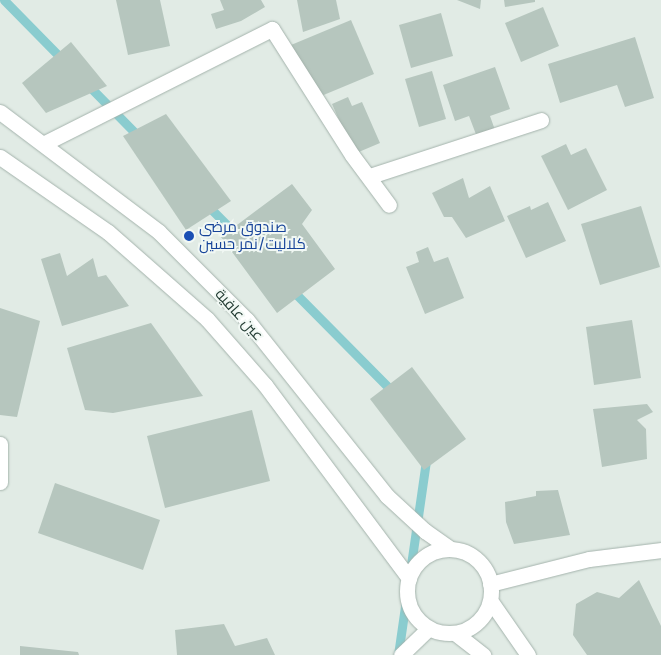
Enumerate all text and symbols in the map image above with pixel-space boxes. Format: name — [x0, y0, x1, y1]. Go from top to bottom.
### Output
place label: صندوق مرضى كلاليت/نمر حسين — [199, 218, 306, 253]
marker: صندوق مرضى كلاليت/نمر حسين — [183, 230, 195, 242]
street label: عين عافية — [211, 285, 267, 345]

